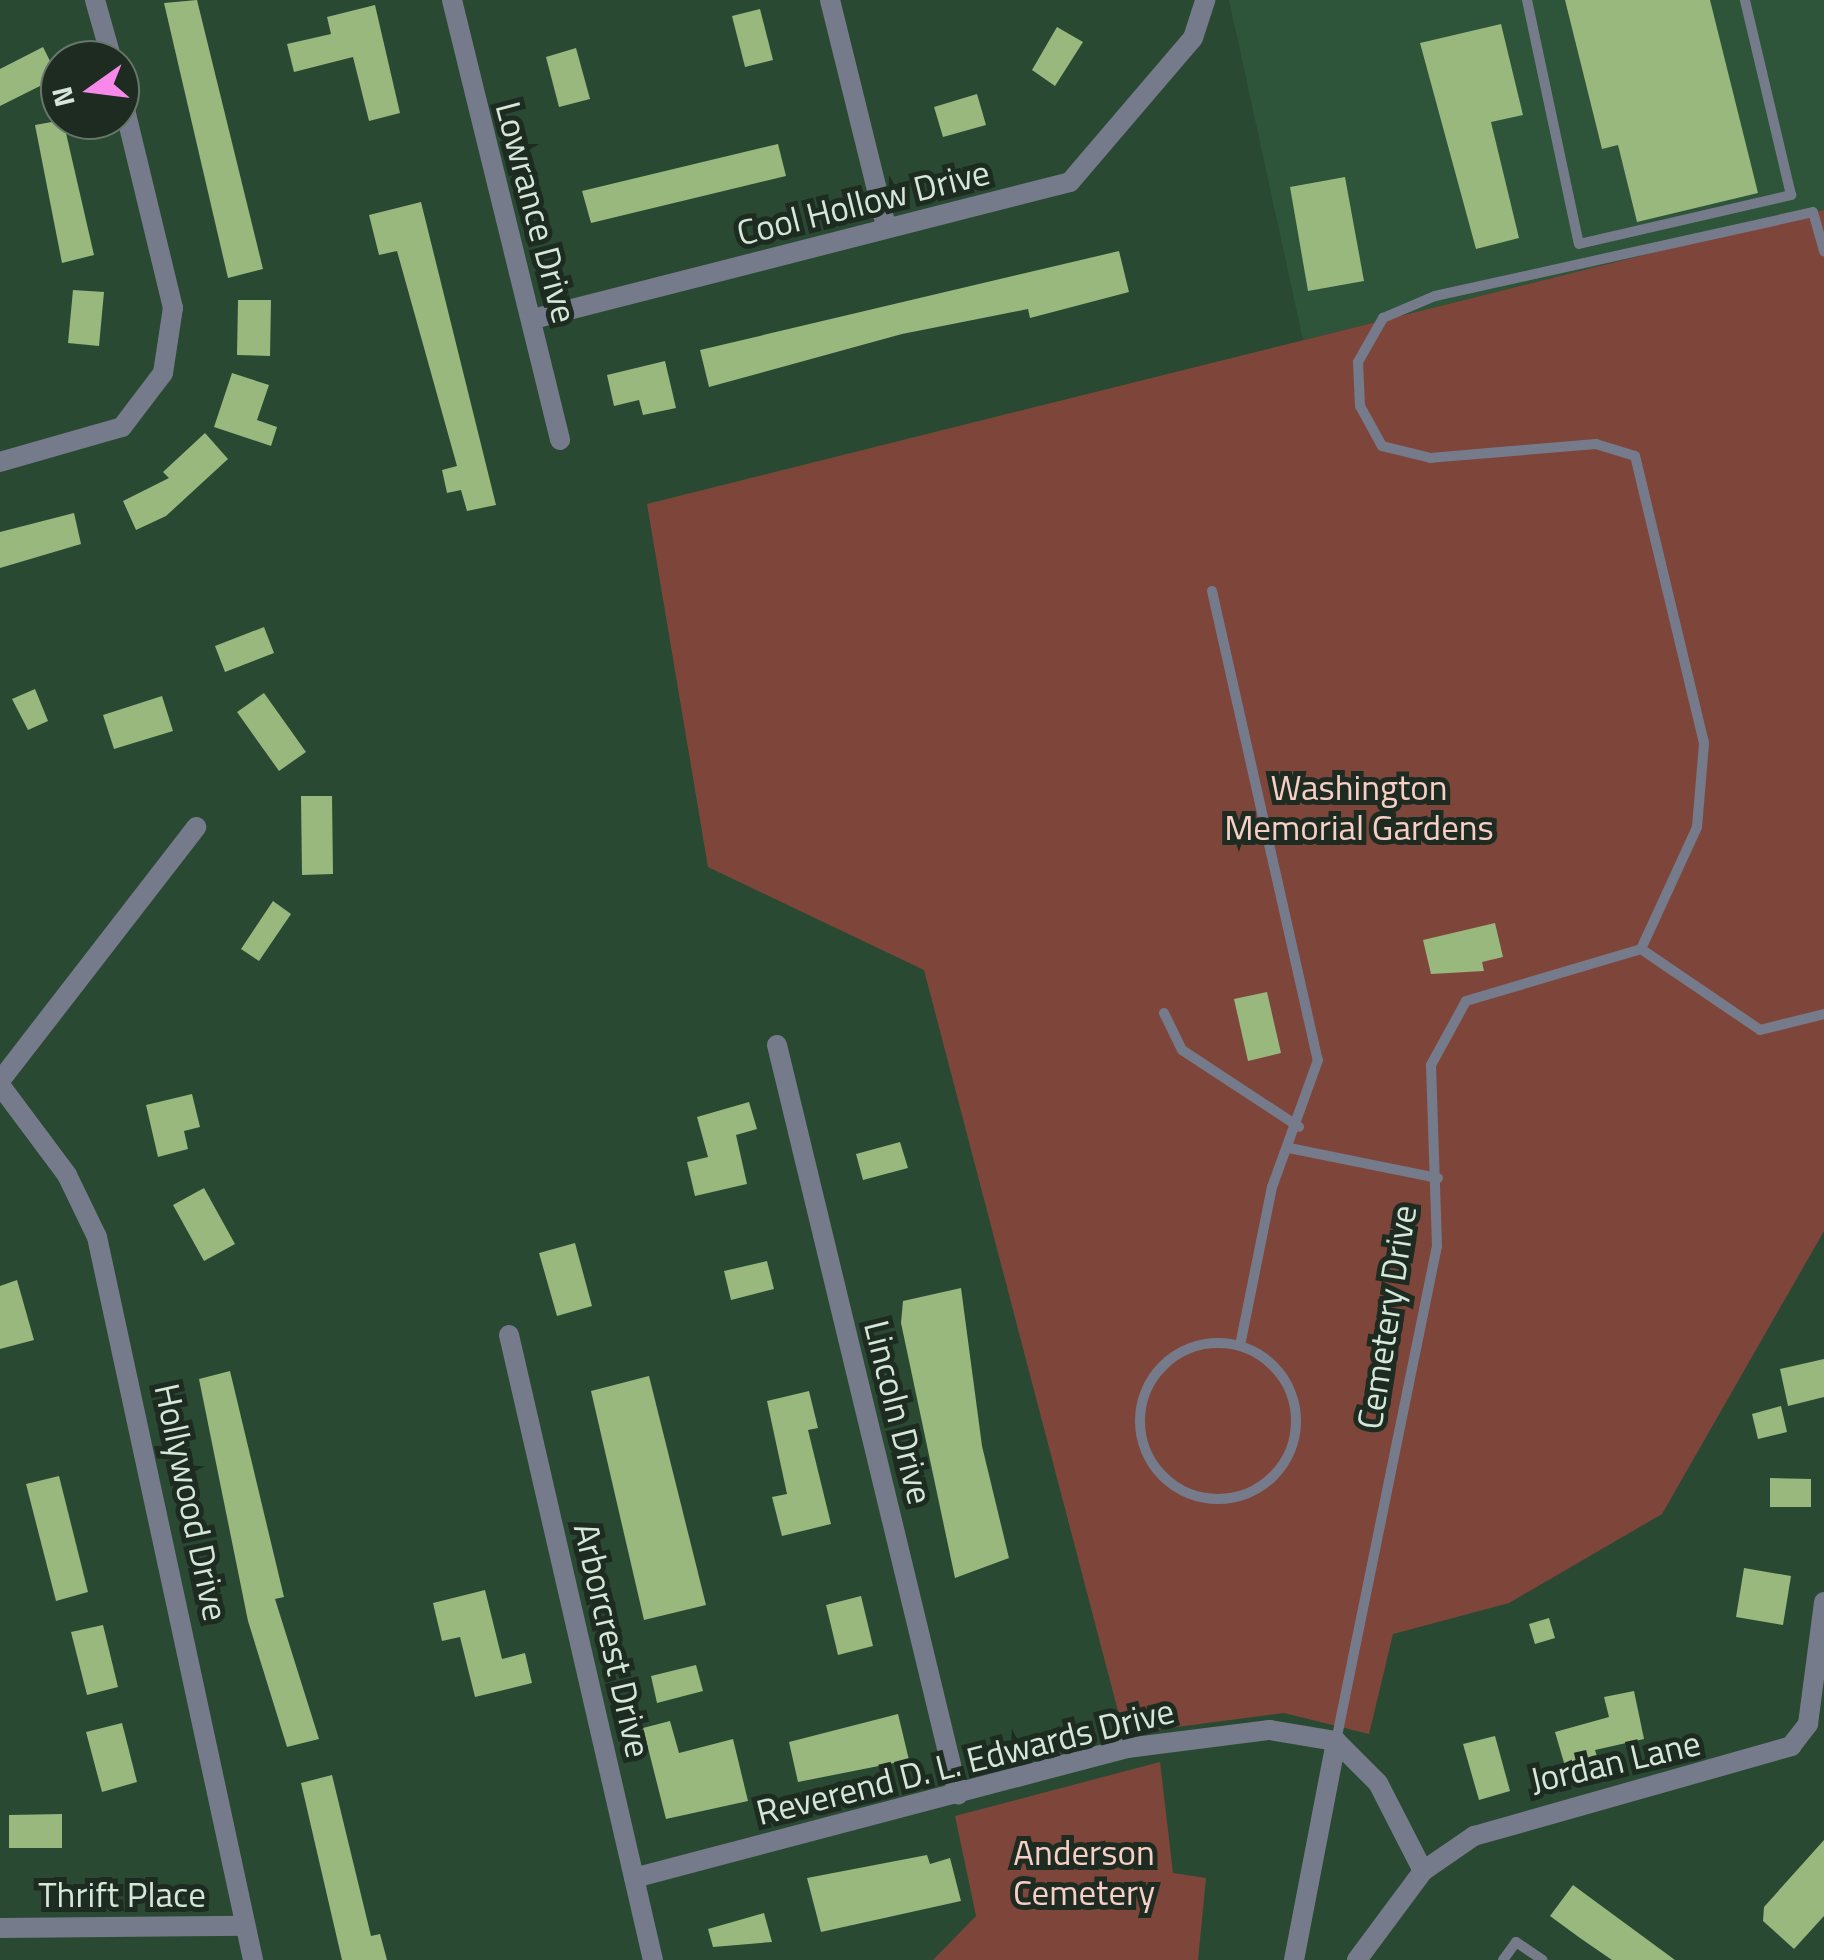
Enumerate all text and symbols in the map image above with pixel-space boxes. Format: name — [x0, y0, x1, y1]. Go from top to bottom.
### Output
north arrow — [40, 40, 140, 140]
text: N — [39, 82, 86, 112]
street label: Lowrance Drive — [487, 97, 587, 327]
street label: Cool Hollow Drive — [732, 150, 994, 254]
park label: Washington Memorial Gardens — [1224, 766, 1494, 848]
street label: Cemetery Drive — [1348, 1202, 1424, 1432]
street label: Lincoln Drive — [856, 1316, 942, 1508]
street label: Hollywood Drive — [146, 1380, 238, 1624]
street label: Arborcrest Drive — [566, 1519, 660, 1761]
street label: Reverend D. L. Edwards Drive — [752, 1689, 1178, 1833]
street label: Jordan Lane — [1526, 1721, 1704, 1801]
park label: Anderson Cemetery — [1013, 1831, 1155, 1913]
street label: Thrift Place — [38, 1873, 206, 1915]

